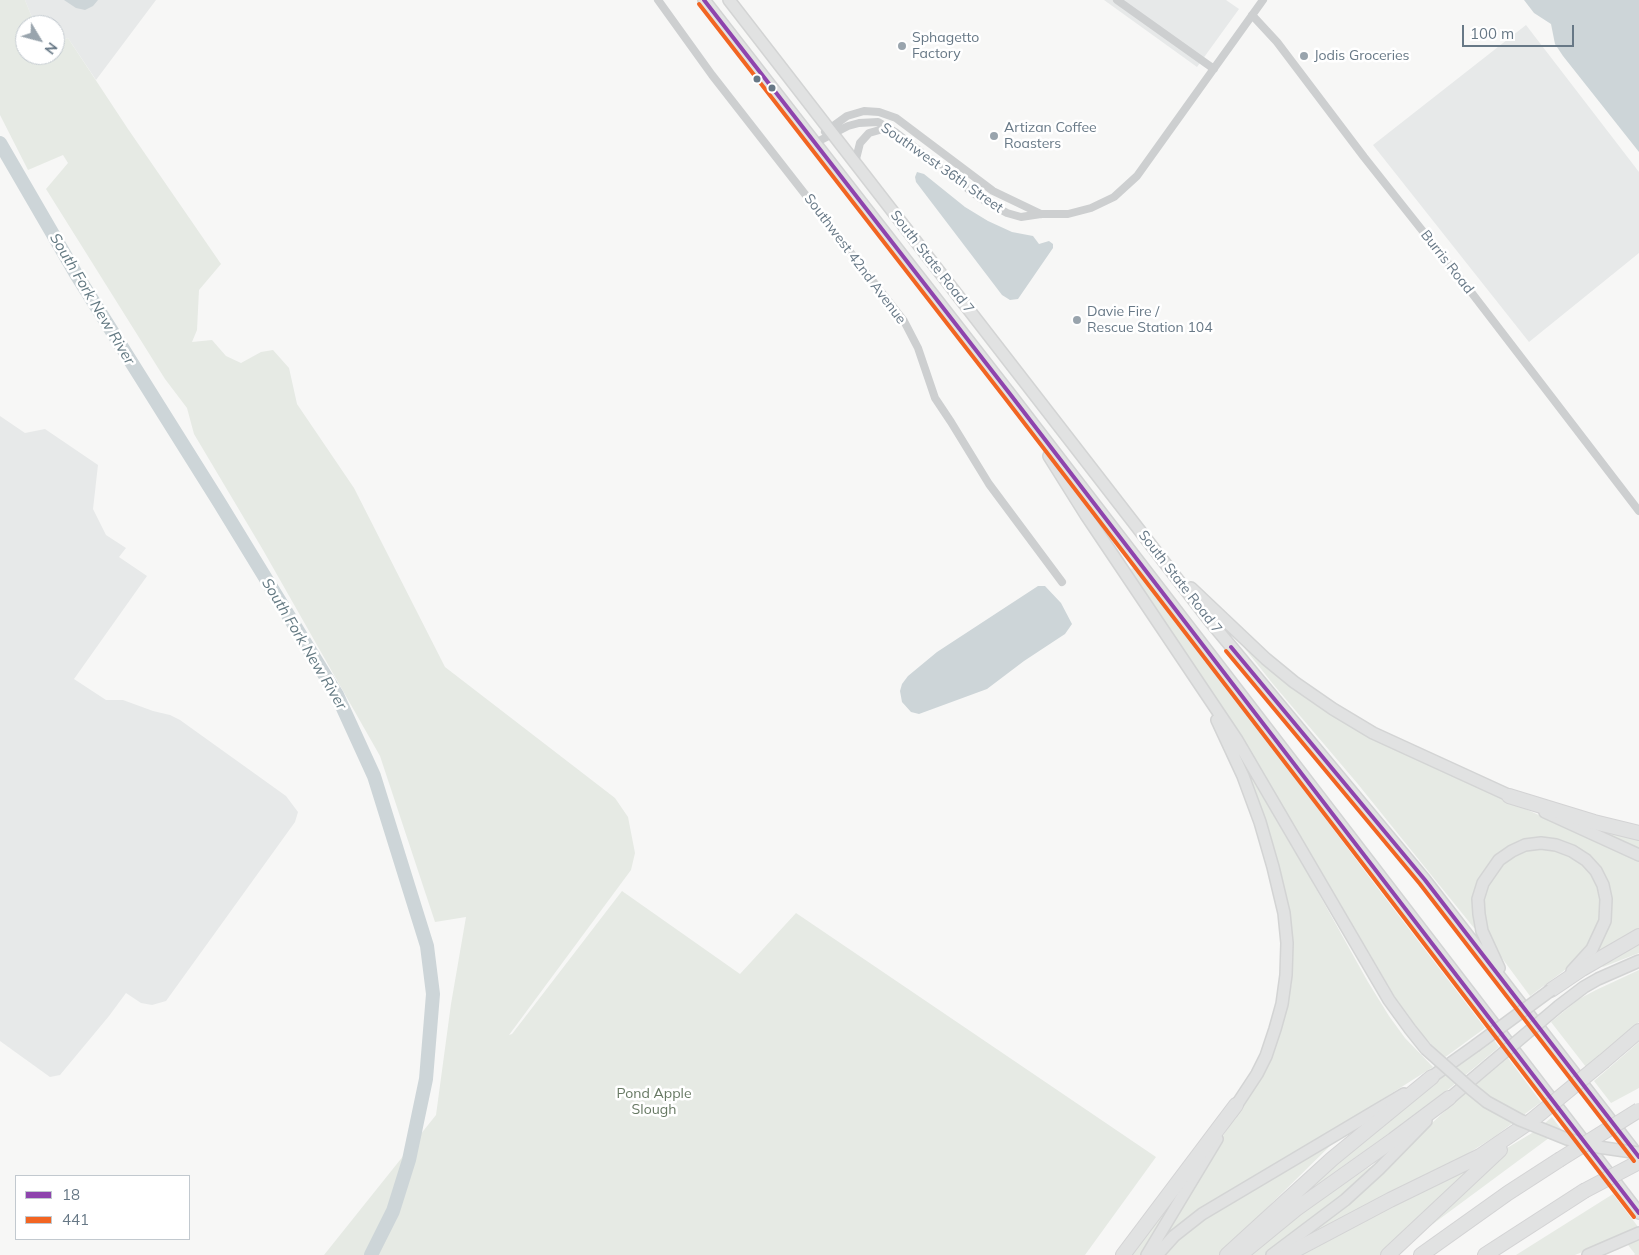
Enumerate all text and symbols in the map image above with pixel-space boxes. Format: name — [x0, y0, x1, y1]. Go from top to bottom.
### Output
north arrow — [15, 15, 65, 65]
scale bar — [1464, 15, 1576, 47]
text: 100 m — [1470, 24, 1514, 43]
place label: Sphagetto Factory — [912, 30, 979, 62]
text: N — [41, 39, 62, 58]
marker: Sphagetto Factory — [896, 40, 908, 52]
place label: Jodis Groceries — [1314, 48, 1410, 64]
marker: Jodis Groceries — [1298, 50, 1310, 62]
unlabelled marker — [752, 74, 762, 84]
unlabelled marker — [767, 83, 777, 93]
street label: Southwest 36th Street — [878, 119, 1006, 217]
place label: Artizan Coffee Roasters — [1004, 120, 1097, 152]
marker: Artizan Coffee Roasters — [988, 130, 1000, 142]
street label: Southwest 42nd Avenue — [801, 191, 909, 327]
street label: South State Road 7 — [887, 207, 977, 317]
street label: Burris Road — [1417, 227, 1477, 297]
water label: South Fork New River — [46, 230, 138, 368]
place label: Davie Fire / Rescue Station 104 — [1087, 304, 1213, 336]
marker: Davie Fire / Rescue Station 104 — [1071, 314, 1083, 326]
street label: South State Road 7 — [1135, 527, 1225, 637]
water label: South Fork New River — [258, 575, 350, 713]
park label: Pond Apple Slough — [616, 1086, 692, 1118]
legend — [15, 1175, 190, 1240]
text: 18 — [62, 1185, 80, 1204]
text: 441 — [62, 1210, 89, 1229]

